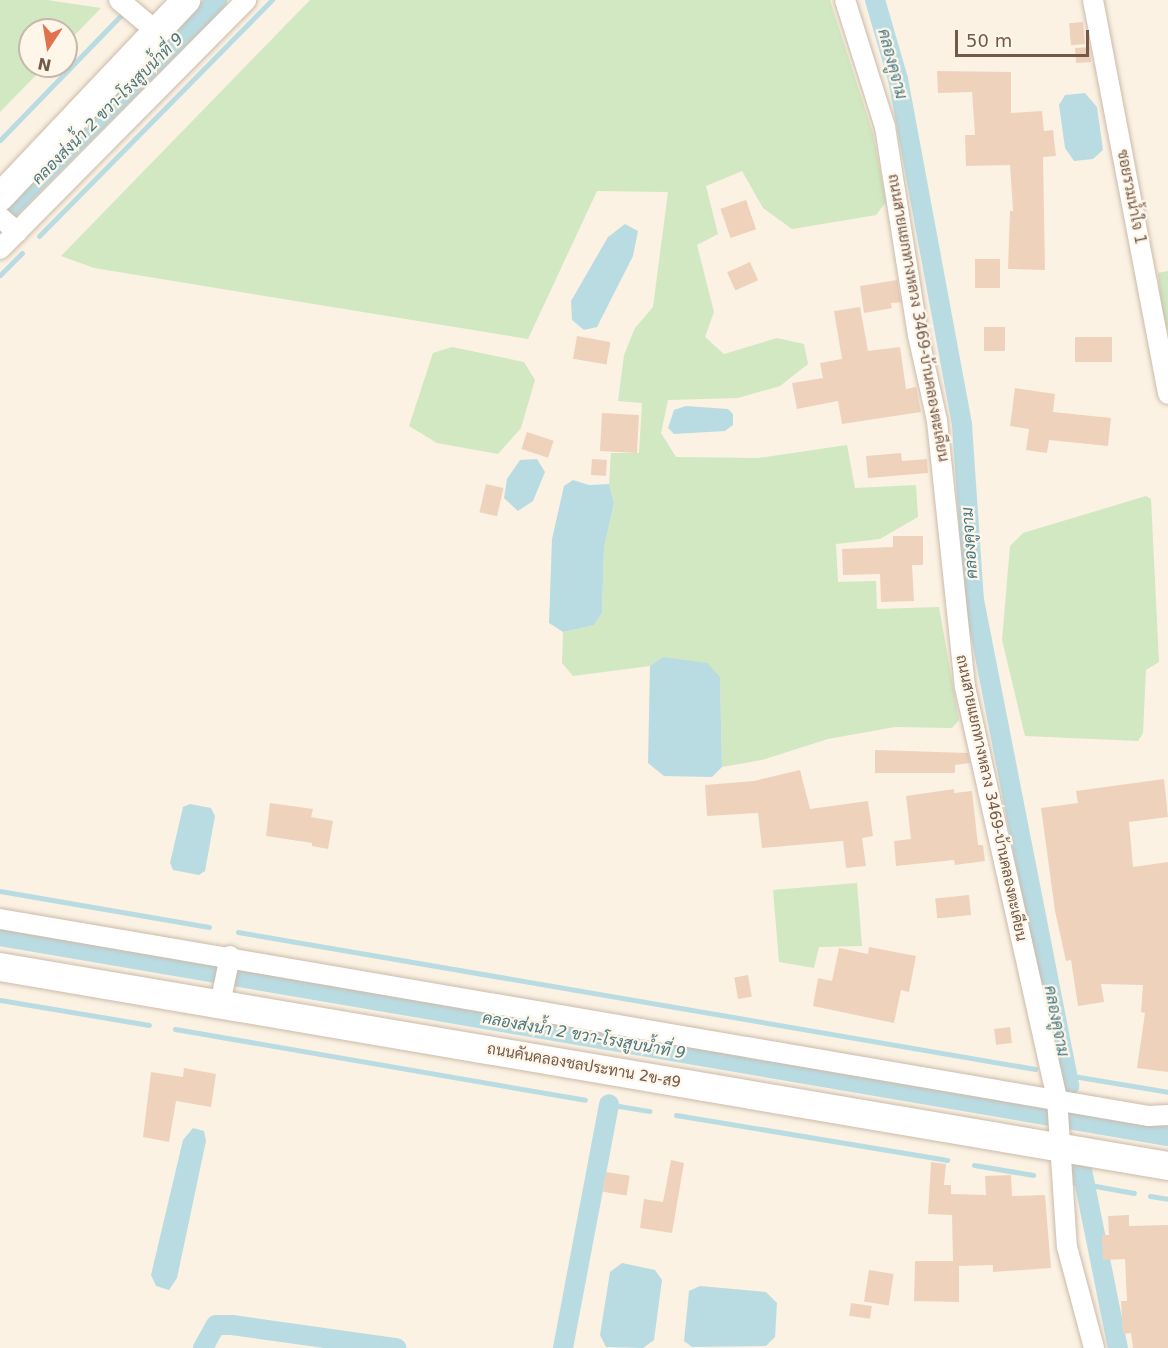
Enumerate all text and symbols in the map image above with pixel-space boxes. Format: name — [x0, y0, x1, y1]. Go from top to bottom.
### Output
north arrow — [18, 18, 78, 78]
scale bar — [958, 18, 1092, 56]
water label: คลองคูจาม — [873, 27, 911, 101]
water label: คลองส่งน้ำ 2 ขวา-โรงสูบน้ำที่ 9 — [28, 29, 188, 189]
text: 50 m — [966, 30, 1012, 51]
text: N — [36, 53, 53, 75]
street label: ซอยรวมน้ำใจ 1 — [1113, 148, 1149, 246]
street label: ถนนสายแยกทางหลวง 3469-บ้านคลองตะเคียน — [884, 173, 952, 463]
water label: คลองคูจาม — [958, 507, 982, 579]
street label: ถนนสายแยกทางหลวง 3469-บ้านคลองตะเคียน — [952, 653, 1030, 943]
water label: คลองคูจาม — [1040, 984, 1072, 1058]
water label: คลองส่งน้ำ 2 ขวา-โรงสูบน้ำที่ 9 — [481, 1009, 687, 1063]
street label: ถนนคันคลองชลประทาน 2ข-ส9 — [486, 1040, 682, 1092]

